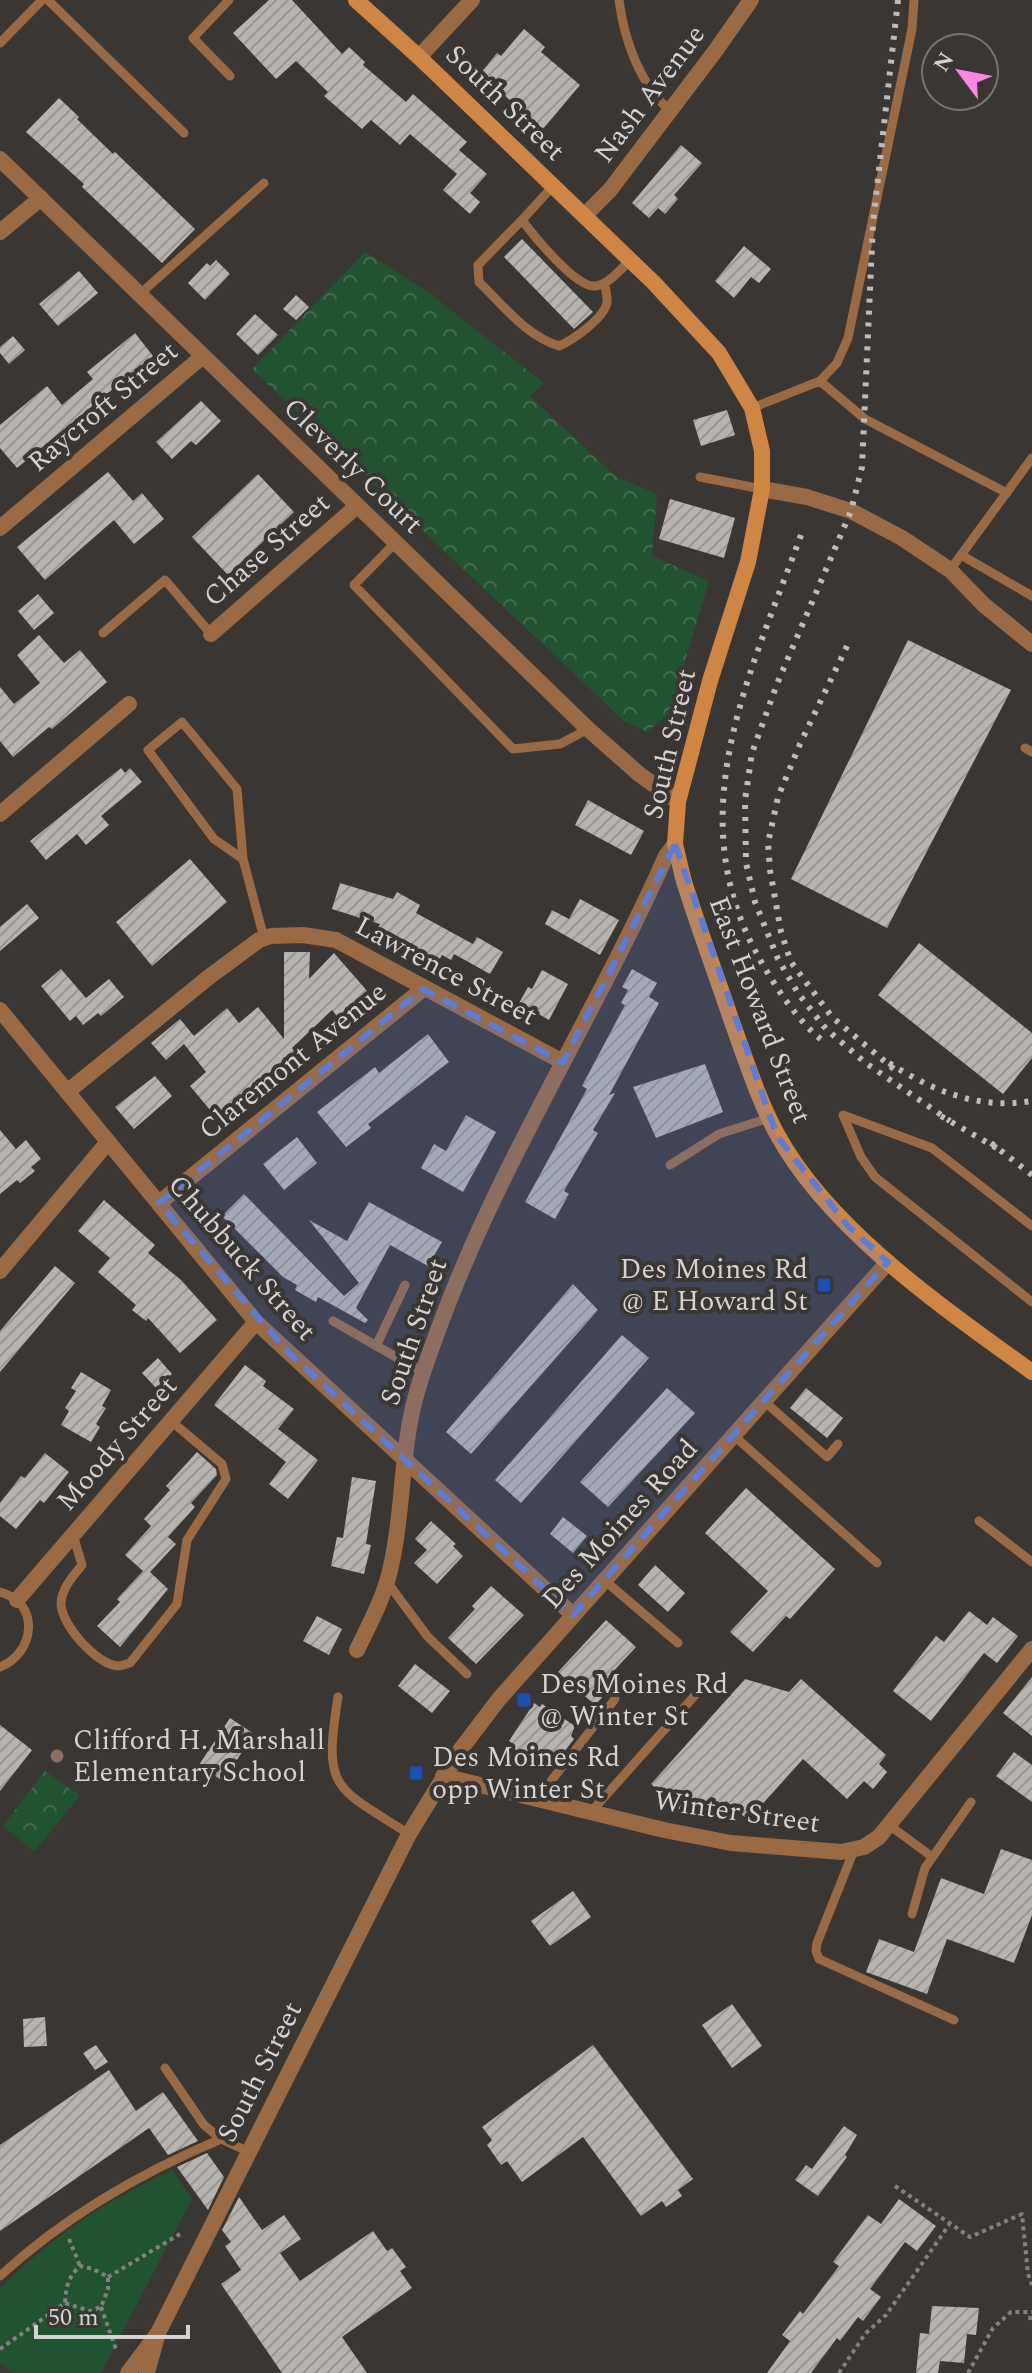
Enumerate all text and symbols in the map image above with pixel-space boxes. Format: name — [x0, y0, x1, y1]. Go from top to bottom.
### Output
street label: Nash Avenue — [584, 16, 716, 172]
north arrow — [920, 32, 1000, 112]
street label: South Street — [435, 34, 575, 172]
text: N — [926, 46, 963, 79]
street label: Raycroft Street — [18, 331, 188, 483]
street label: Cleverly Court — [273, 388, 433, 544]
street label: Chase Street — [194, 482, 340, 617]
street label: South Street — [632, 665, 708, 823]
street label: East Howard Street — [697, 890, 823, 1130]
street label: Lawrence Street — [347, 905, 545, 1037]
street label: Claremont Avenue — [189, 971, 397, 1151]
street label: Chubbuck Street — [157, 1165, 327, 1351]
place label: Des Moines Rd @ E Howard St — [620, 1248, 808, 1323]
street label: South Street — [369, 1253, 459, 1411]
marker: Des Moines Rd @ E Howard St — [815, 1276, 833, 1294]
street label: Moody Street — [46, 1367, 188, 1521]
street label: Des Moines Road — [531, 1429, 709, 1619]
place label: Des Moines Rd @ Winter St — [540, 1663, 728, 1738]
marker: Des Moines Rd @ Winter St — [515, 1691, 533, 1709]
place label: Clifford H. Marshall Elementary School — [73, 1719, 325, 1794]
place label: Des Moines Rd opp Winter St — [432, 1736, 620, 1811]
marker: Clifford H. Marshall Elementary School — [48, 1747, 66, 1765]
marker: Des Moines Rd opp Winter St — [407, 1764, 425, 1782]
street label: Winter Street — [651, 1779, 823, 1845]
street label: South Street — [206, 1994, 314, 2150]
scale bar — [36, 2289, 188, 2339]
text: 50 m — [48, 2300, 99, 2336]

